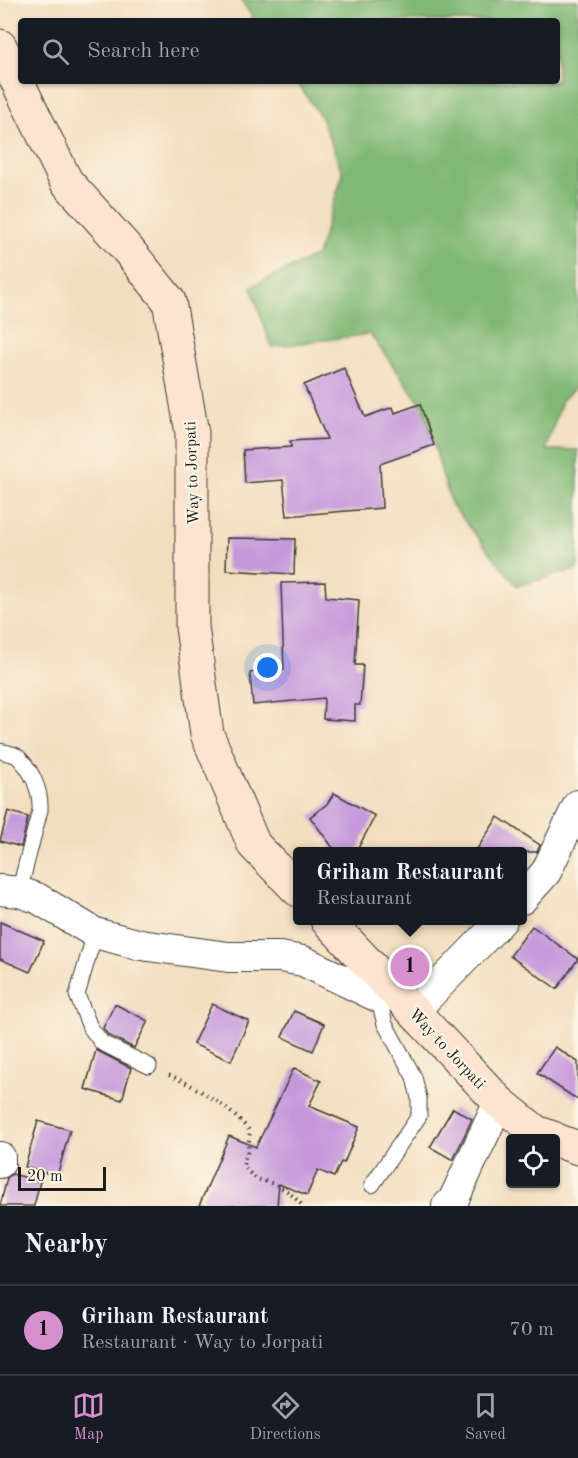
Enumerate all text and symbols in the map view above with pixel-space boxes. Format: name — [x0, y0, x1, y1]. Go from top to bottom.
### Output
search box — [18, 18, 560, 84]
icon: search — [39, 35, 72, 68]
text: Search here — [87, 40, 200, 62]
street label: Way to Jorpati — [183, 421, 203, 525]
your location — [253, 653, 282, 682]
popup — [293, 847, 527, 925]
text: Griham Restaurant — [316, 862, 504, 884]
text: Restaurant — [316, 889, 412, 909]
pin: 1 — [390, 944, 430, 990]
street label: Way to Jorpati — [405, 1006, 488, 1093]
map controls — [506, 1134, 560, 1188]
button: locate — [506, 1134, 560, 1188]
scale bar — [18, 1164, 106, 1192]
text: 20 m — [27, 1169, 63, 1185]
text: Nearby — [24, 1232, 108, 1258]
text: Griham Restaurant — [81, 1306, 268, 1328]
text: 1 — [38, 1320, 49, 1340]
text: 70 m — [509, 1320, 554, 1340]
text: Restaurant · Way to Jorpati — [81, 1333, 323, 1353]
tab: Map — [72, 1389, 105, 1445]
tab: Directions — [250, 1389, 321, 1445]
tab: Saved — [465, 1389, 506, 1445]

